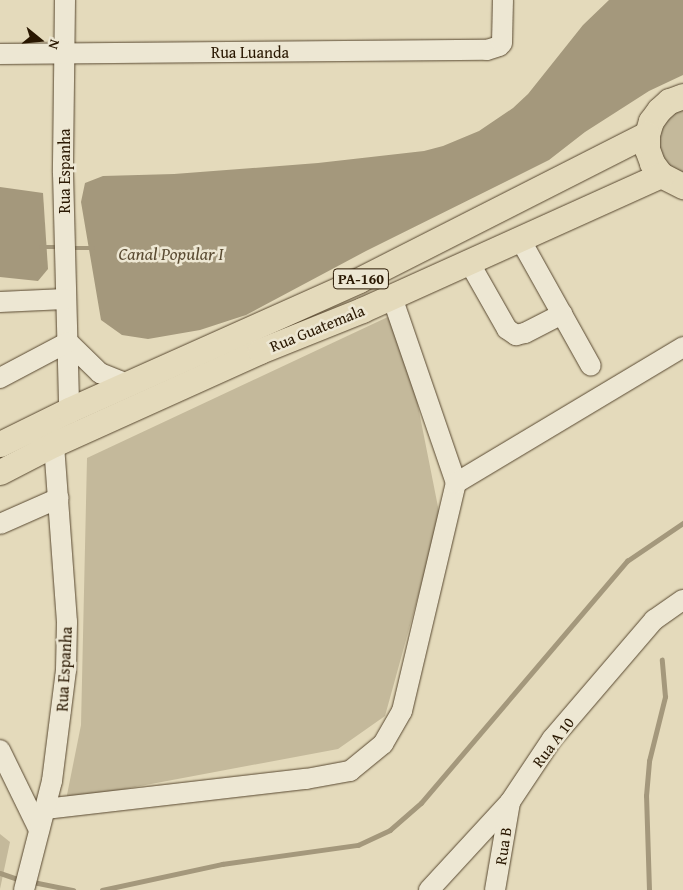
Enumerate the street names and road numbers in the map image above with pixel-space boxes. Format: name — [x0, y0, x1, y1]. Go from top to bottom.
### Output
street label: Rua Luanda — [211, 42, 289, 62]
street label: Rua Espanha — [54, 128, 74, 214]
road number: PA-160 — [332, 266, 390, 292]
street label: Rua Guatemala — [267, 300, 367, 356]
street label: Rua Espanha — [52, 626, 76, 712]
street label: Rua A 10 — [528, 713, 578, 771]
street label: Rua B — [491, 826, 515, 866]

